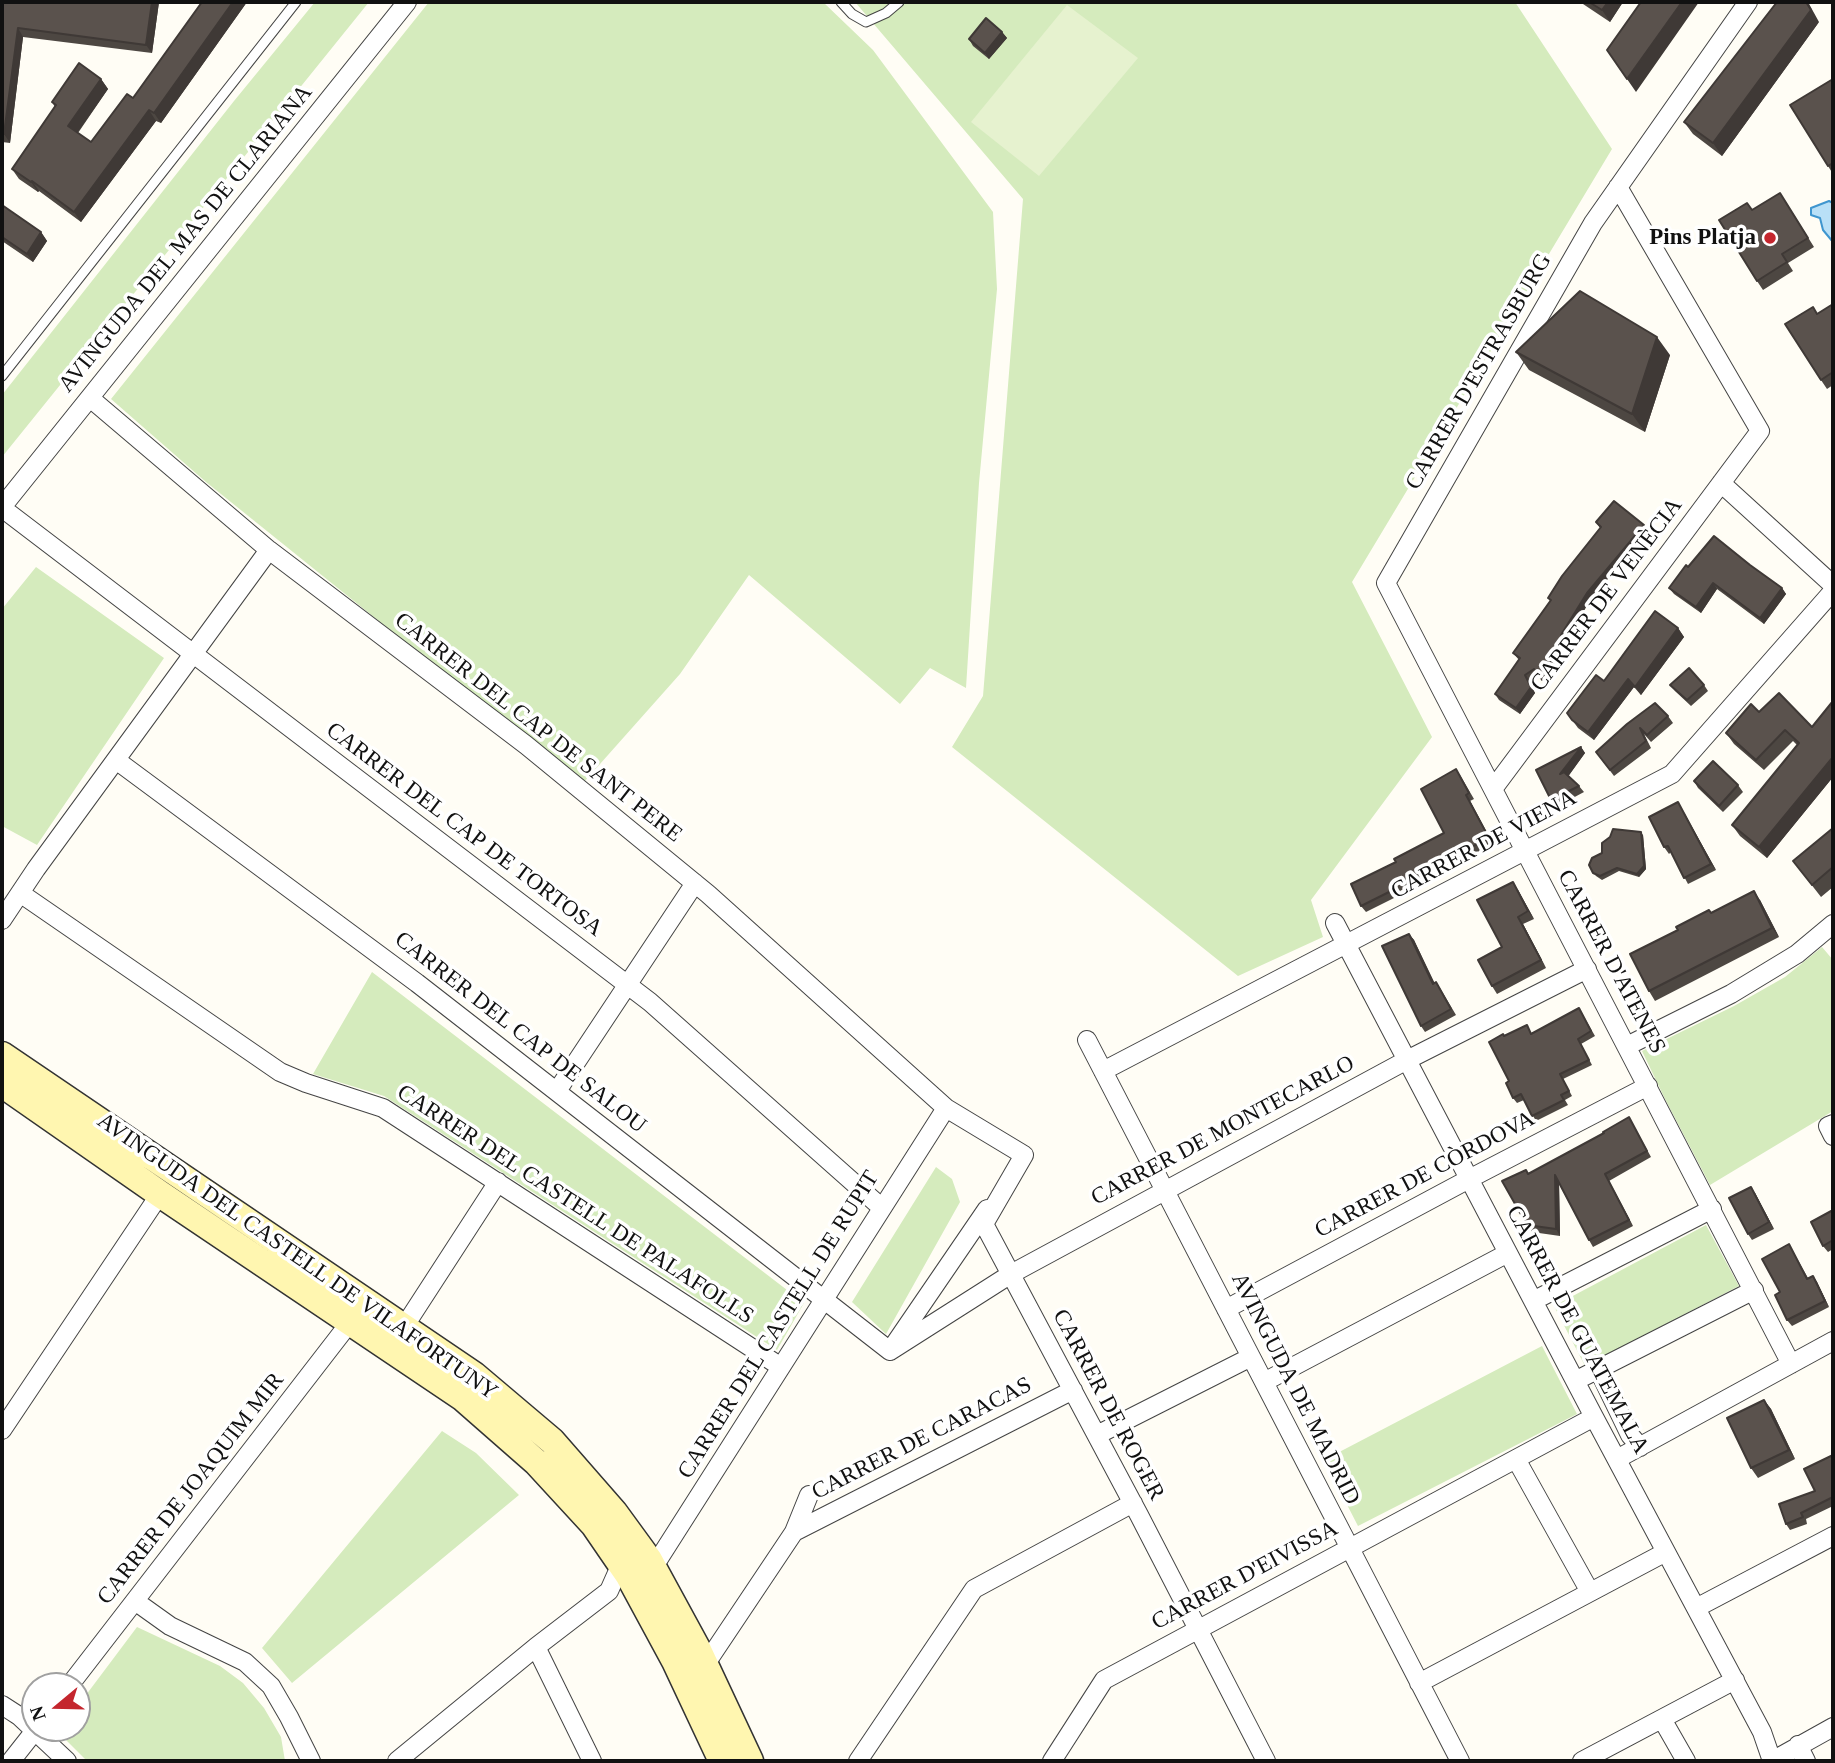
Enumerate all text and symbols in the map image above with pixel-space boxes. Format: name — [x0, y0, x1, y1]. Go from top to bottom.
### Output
street label: AVINGUDA DEL MAS DE CLARIANA — [53, 80, 319, 398]
place label: Pins Platja — [1649, 224, 1756, 252]
marker: Pins Platja — [1762, 230, 1778, 246]
street label: CARRER D'ESTRASBURG — [1400, 249, 1558, 495]
street label: CARRER DE VENÈCIA — [1525, 493, 1689, 697]
street label: CARRER DEL CAP DE SANT PERE — [389, 607, 687, 849]
street label: CARRER DEL CAP DE TORTOSA — [320, 717, 608, 943]
street label: CARRER DE VIENA — [1387, 785, 1581, 905]
street label: CARRER D'ATENES — [1551, 865, 1671, 1059]
street label: CARRER DEL CAP DE SALOU — [389, 926, 651, 1140]
street label: CARRER DE MONTECARLO — [1087, 1050, 1359, 1212]
street label: CARRER DEL CASTELL DE PALAFOLLS — [392, 1079, 758, 1331]
street label: CARRER DE CÒRDOVA — [1310, 1105, 1540, 1245]
street label: AVINGUDA DEL CASTELL DE VILAFORTUNY — [91, 1107, 503, 1407]
street label: CARRER DEL CASTELL DE RUPIT — [672, 1166, 886, 1484]
street label: CARRER DE GUATEMALA — [1500, 1201, 1654, 1459]
street label: AVINGUDA DE MADRID — [1225, 1269, 1365, 1509]
street label: CARRER DE ROGER — [1046, 1305, 1170, 1505]
street label: CARRER DE JOAQUIM MIR — [92, 1367, 290, 1611]
street label: CARRER DE CARACAS — [808, 1372, 1036, 1506]
street label: CARRER D'EIVISSA — [1147, 1515, 1343, 1637]
north arrow — [21, 1672, 91, 1742]
text: N — [25, 1703, 50, 1723]

